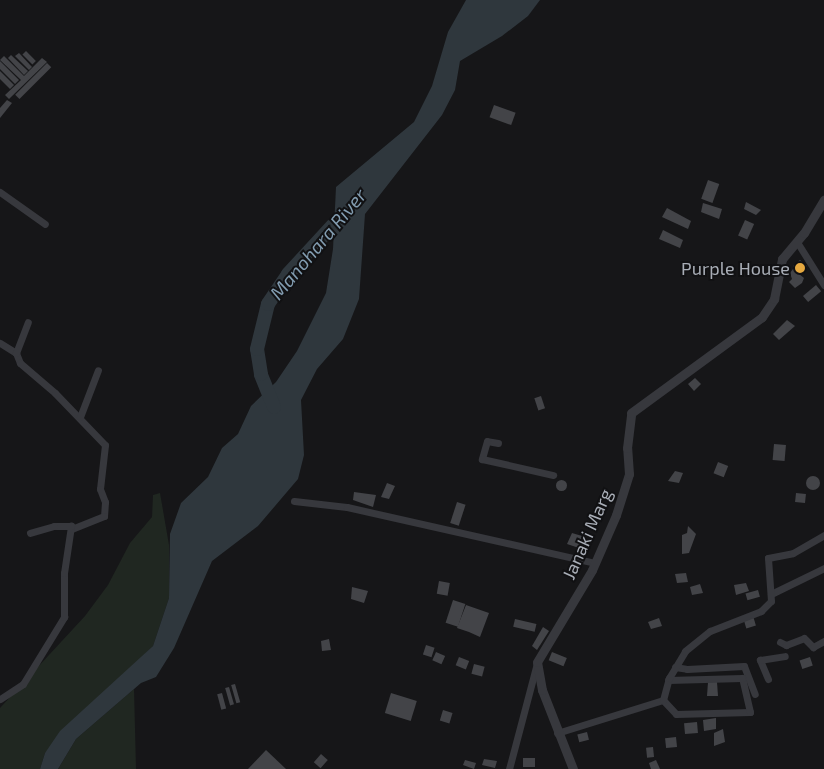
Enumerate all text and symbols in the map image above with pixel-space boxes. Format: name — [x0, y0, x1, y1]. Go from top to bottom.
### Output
water label: Manohara River — [265, 184, 371, 304]
place label: Purple House — [681, 257, 790, 279]
marker: Purple House — [794, 262, 806, 274]
street label: Janaki Marg — [557, 485, 617, 583]

